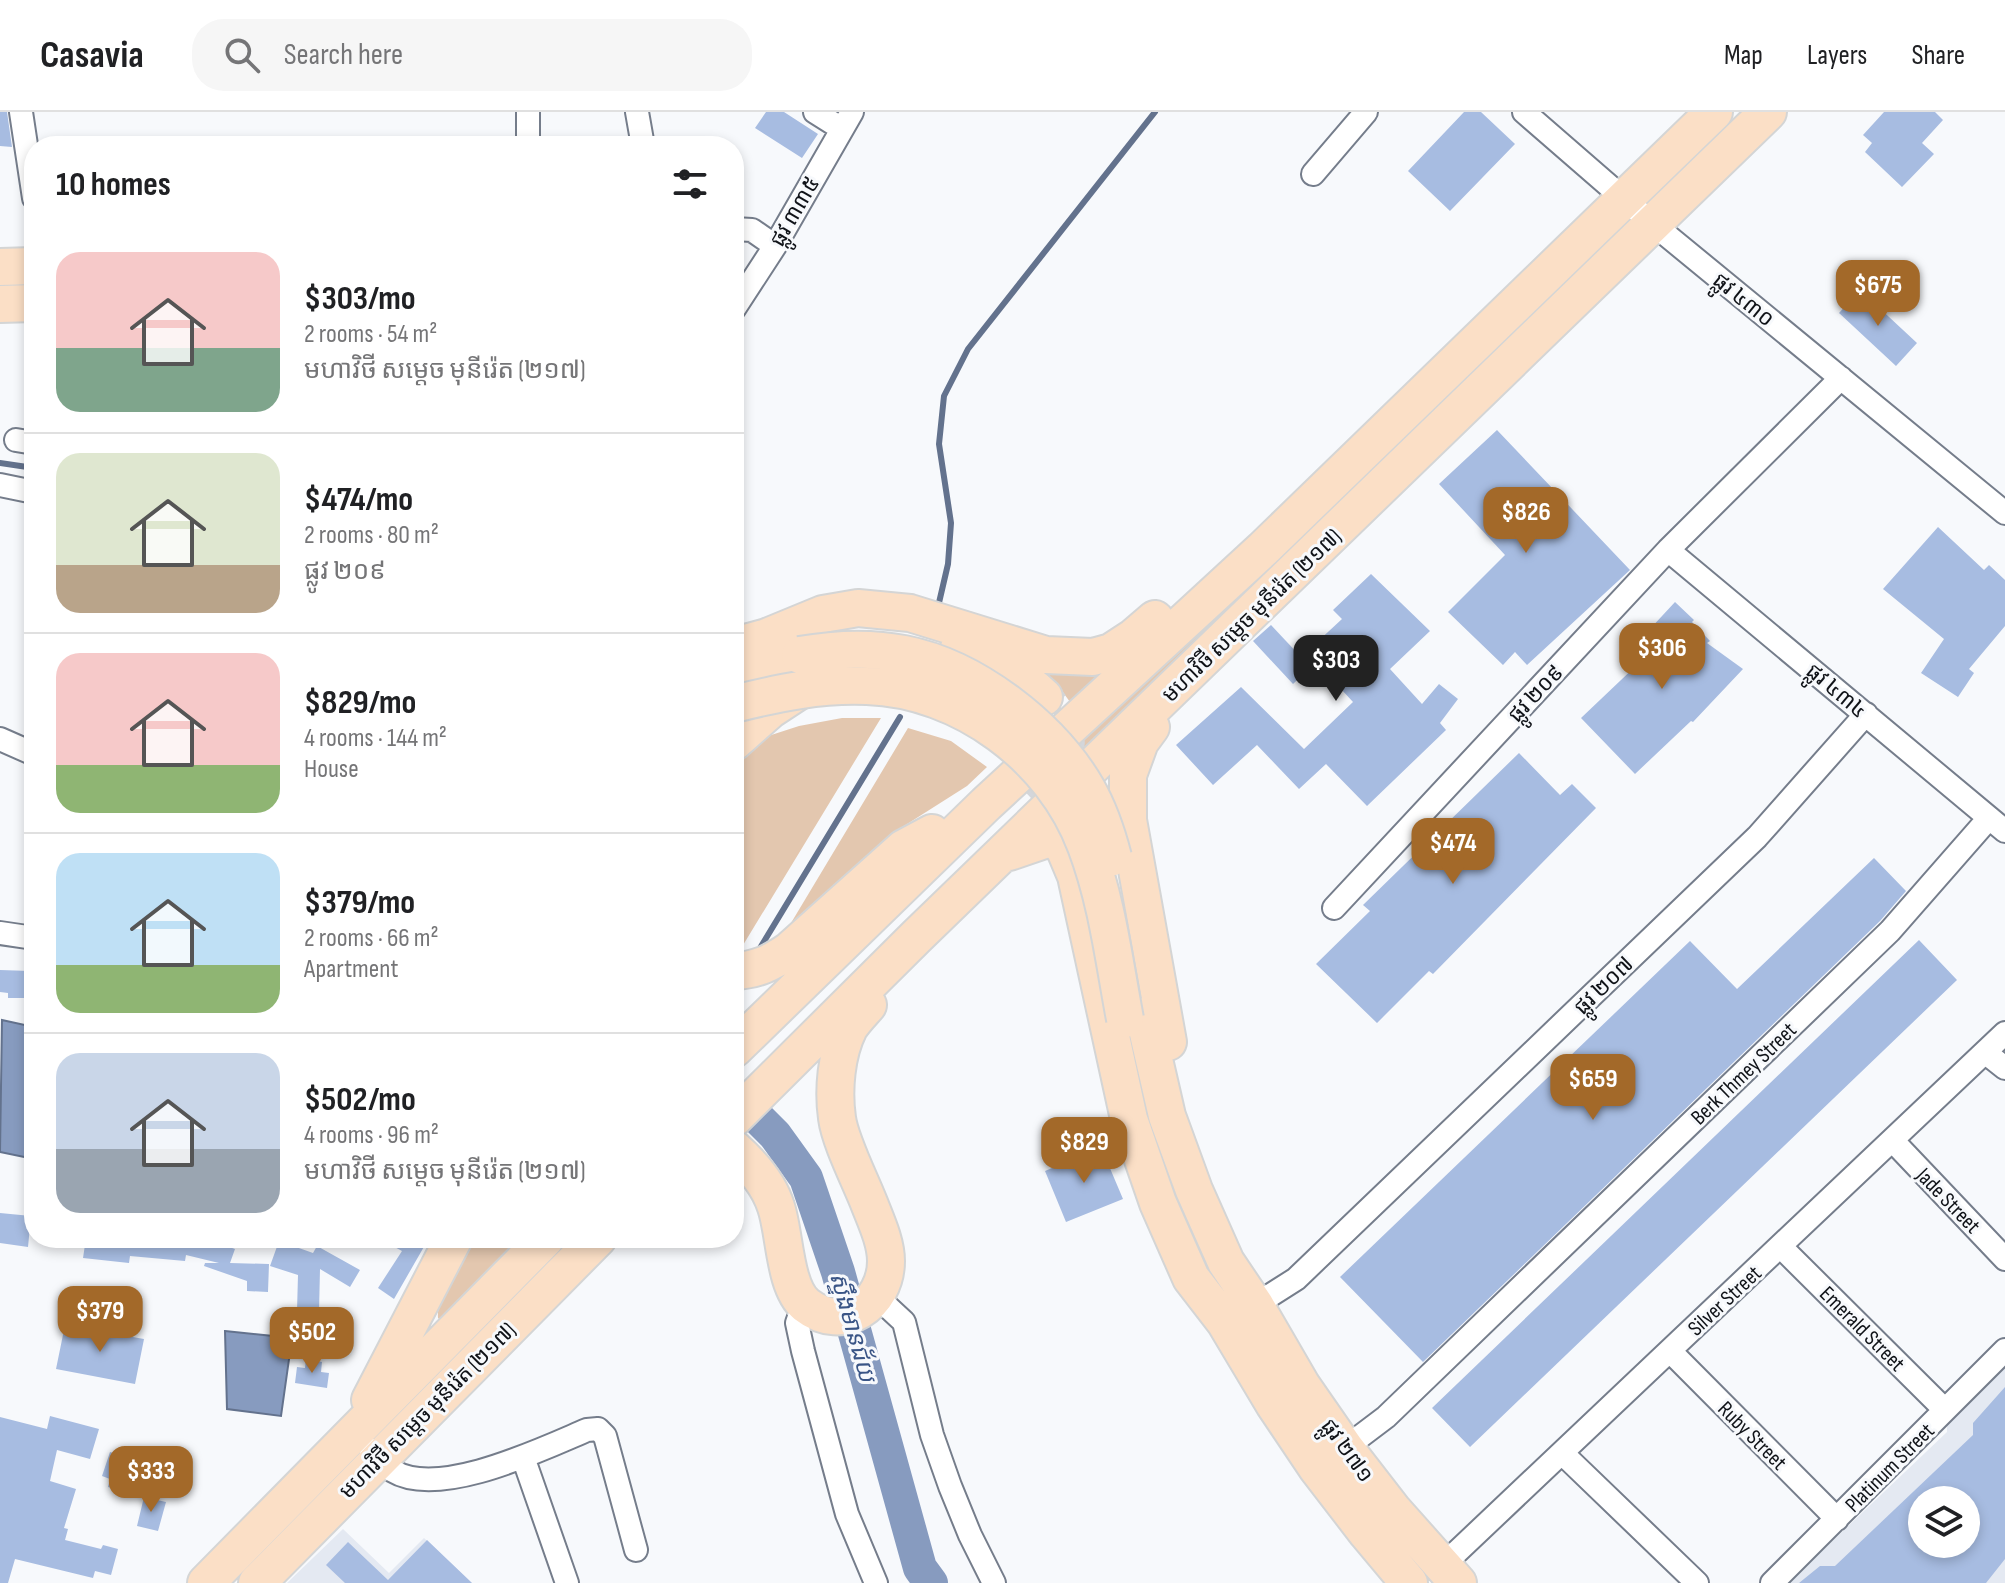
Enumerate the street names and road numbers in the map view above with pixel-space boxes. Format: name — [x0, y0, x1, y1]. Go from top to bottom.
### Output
street label: ផ្លូវ ៣៣៥ — [764, 172, 831, 254]
street label: ផ្លូវ ៤៣០ — [1703, 267, 1779, 337]
street label: មហាវិថី សម្តេច មុនីរ៉េត (២១៧) — [1156, 523, 1347, 709]
street label: ផ្លូវ ៤៣៤ — [1796, 658, 1872, 729]
street label: ផ្លូវ ២០៩ — [1503, 660, 1574, 732]
street label: ផ្លូវ ២០៧ — [1569, 951, 1643, 1025]
street label: Berk Thmey Street — [1686, 1017, 1803, 1131]
street label: Jade Street — [1909, 1162, 1986, 1240]
street label: Silver Street — [1683, 1260, 1768, 1342]
street label: Emerald Street — [1814, 1281, 1910, 1378]
street label: មហាវិថី សម្តេច មុនីរ៉េត (២១៧) — [334, 1317, 522, 1505]
street label: Ruby Street — [1712, 1396, 1792, 1476]
street label: ផ្លូវ ២៧១ — [1310, 1414, 1379, 1491]
street label: Platinum Street — [1840, 1418, 1941, 1518]

